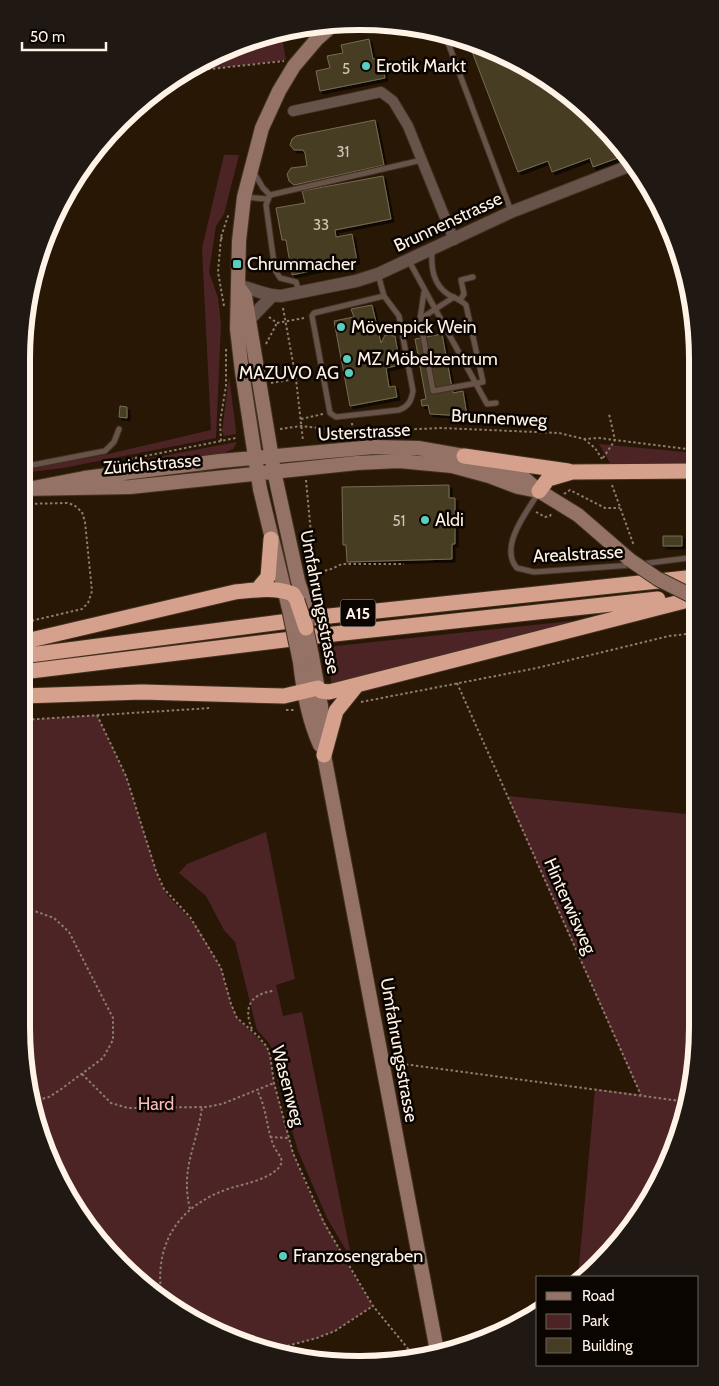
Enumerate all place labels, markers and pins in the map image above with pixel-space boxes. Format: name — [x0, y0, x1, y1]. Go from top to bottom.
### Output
place label: Erotik Markt — [376, 55, 466, 77]
marker: Erotik Markt — [360, 60, 372, 72]
place label: Chrummacher — [247, 253, 356, 275]
marker: Chrummacher — [231, 258, 243, 270]
place label: Mövenpick Wein — [351, 316, 477, 338]
marker: Mövenpick Wein — [335, 321, 347, 333]
place label: MZ Möbelzentrum — [357, 348, 498, 370]
marker: MZ Möbelzentrum — [341, 353, 353, 365]
place label: MAZUVO AG — [239, 362, 339, 384]
marker: MAZUVO AG — [343, 367, 355, 379]
place label: Aldi — [435, 509, 464, 531]
marker: Aldi — [419, 514, 431, 526]
place label: Franzosengraben — [293, 1245, 423, 1267]
marker: Franzosengraben — [277, 1250, 289, 1262]

